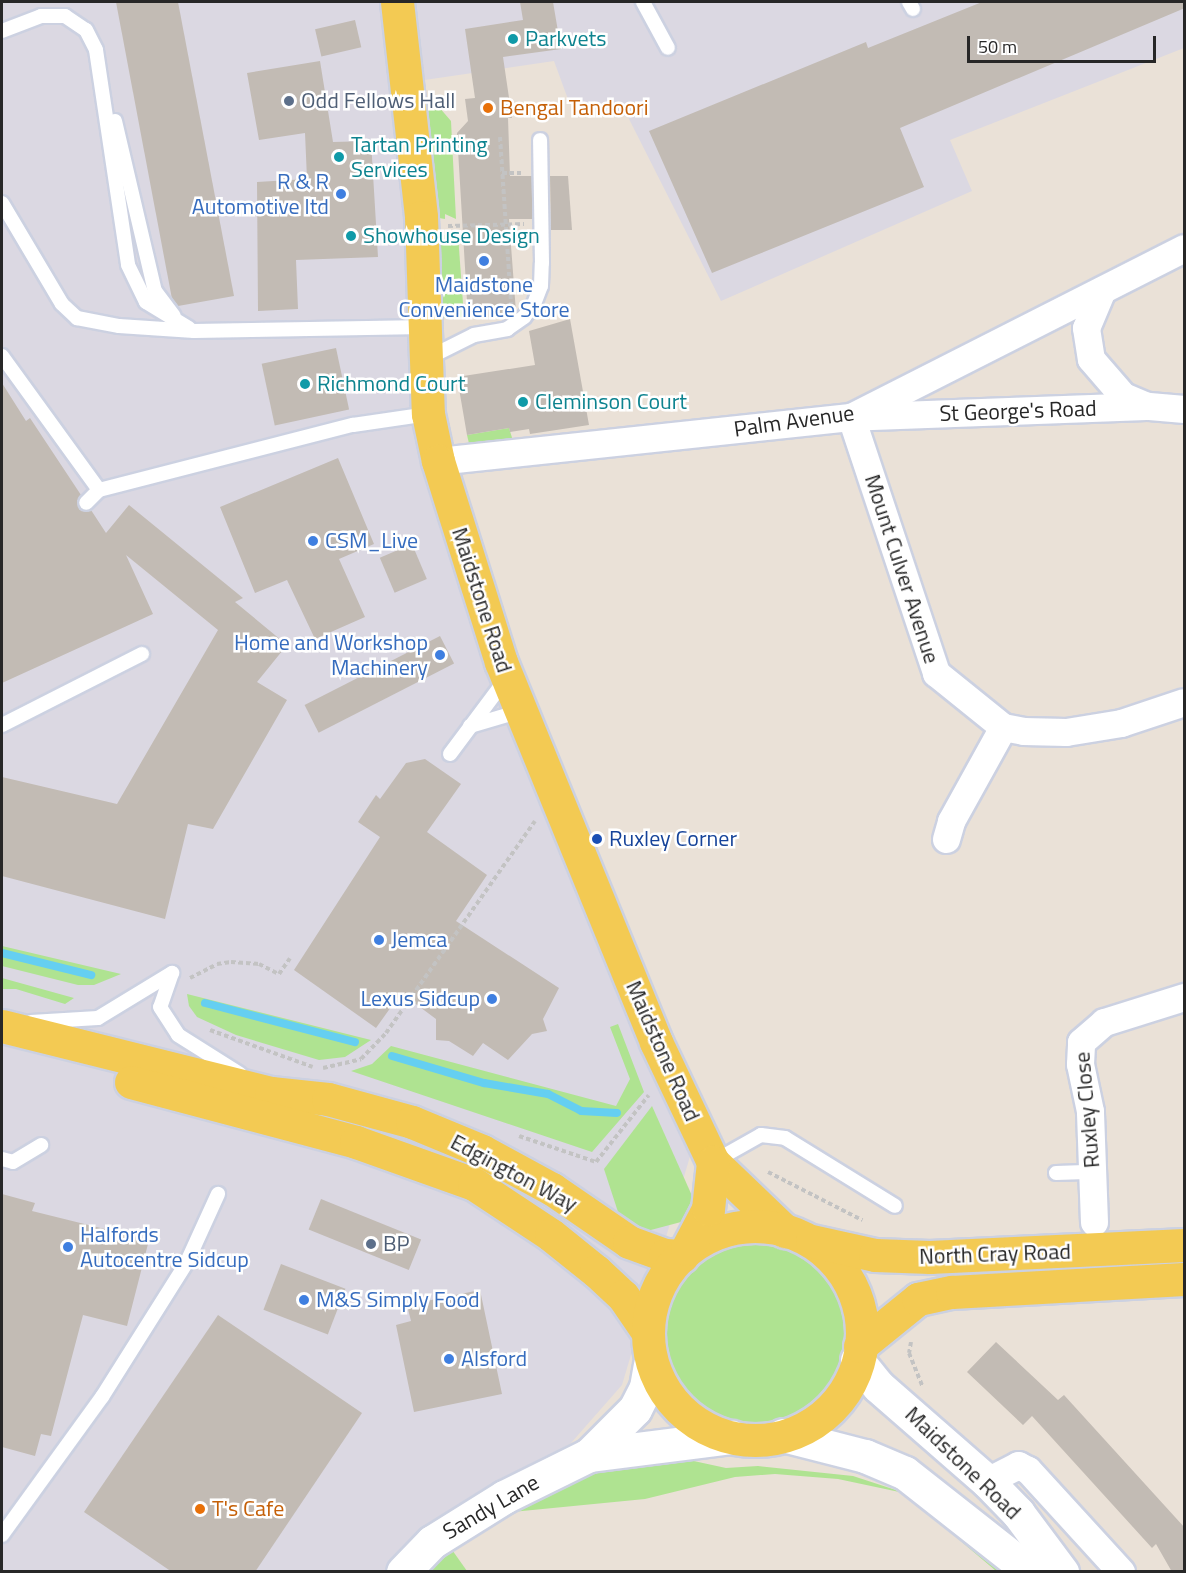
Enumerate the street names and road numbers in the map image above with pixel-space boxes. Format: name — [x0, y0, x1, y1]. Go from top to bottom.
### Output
street label: St George's Road — [939, 395, 1097, 427]
street label: Palm Avenue — [732, 400, 856, 442]
street label: Mount Culver Avenue — [859, 471, 945, 667]
street label: Maidstone Road — [446, 524, 518, 676]
street label: Maidstone Road — [620, 977, 706, 1125]
street label: Ruxley Close — [1069, 1051, 1105, 1169]
street label: Edgington Way — [446, 1129, 582, 1217]
street label: North Cray Road — [919, 1238, 1071, 1270]
street label: Maidstone Road — [900, 1401, 1026, 1525]
street label: Sandy Lane — [438, 1469, 544, 1545]

